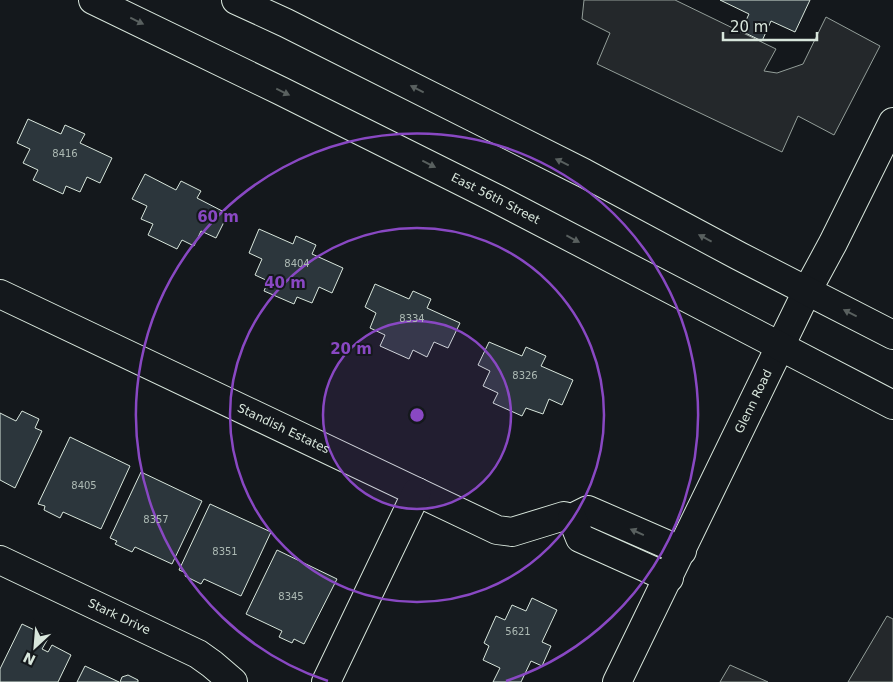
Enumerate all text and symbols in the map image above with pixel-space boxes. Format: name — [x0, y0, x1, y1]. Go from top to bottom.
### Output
scale bar — [723, 10, 817, 42]
one-way arrow — [130, 17, 144, 25]
text: 20 m — [730, 18, 768, 36]
one-way arrow — [410, 85, 424, 93]
one-way arrow — [276, 88, 291, 96]
house number: 8416 — [52, 148, 78, 159]
one-way arrow — [555, 158, 569, 166]
one-way arrow — [422, 161, 436, 169]
street label: East 56th Street — [449, 170, 543, 227]
text: 60 m — [197, 208, 239, 226]
one-way arrow — [698, 234, 713, 242]
one-way arrow — [566, 235, 580, 243]
house number: 8404 — [284, 258, 310, 269]
text: 40 m — [264, 274, 306, 292]
one-way arrow — [842, 309, 857, 317]
house number: 8334 — [399, 313, 425, 324]
text: 20 m — [330, 340, 372, 358]
street label: Glenn Road — [732, 367, 775, 436]
house number: 8326 — [512, 370, 538, 381]
street label: Standish Estates — [235, 401, 332, 457]
centre of rings — [408, 406, 426, 424]
house number: 8405 — [71, 480, 97, 491]
house number: 8357 — [143, 514, 169, 525]
one-way arrow — [630, 527, 644, 535]
house number: 8351 — [212, 546, 238, 557]
house number: 8345 — [278, 591, 304, 602]
street label: Stark Drive — [86, 596, 153, 637]
north arrow — [10, 622, 60, 672]
house number: 5621 — [505, 626, 531, 637]
text: N — [21, 649, 38, 668]

